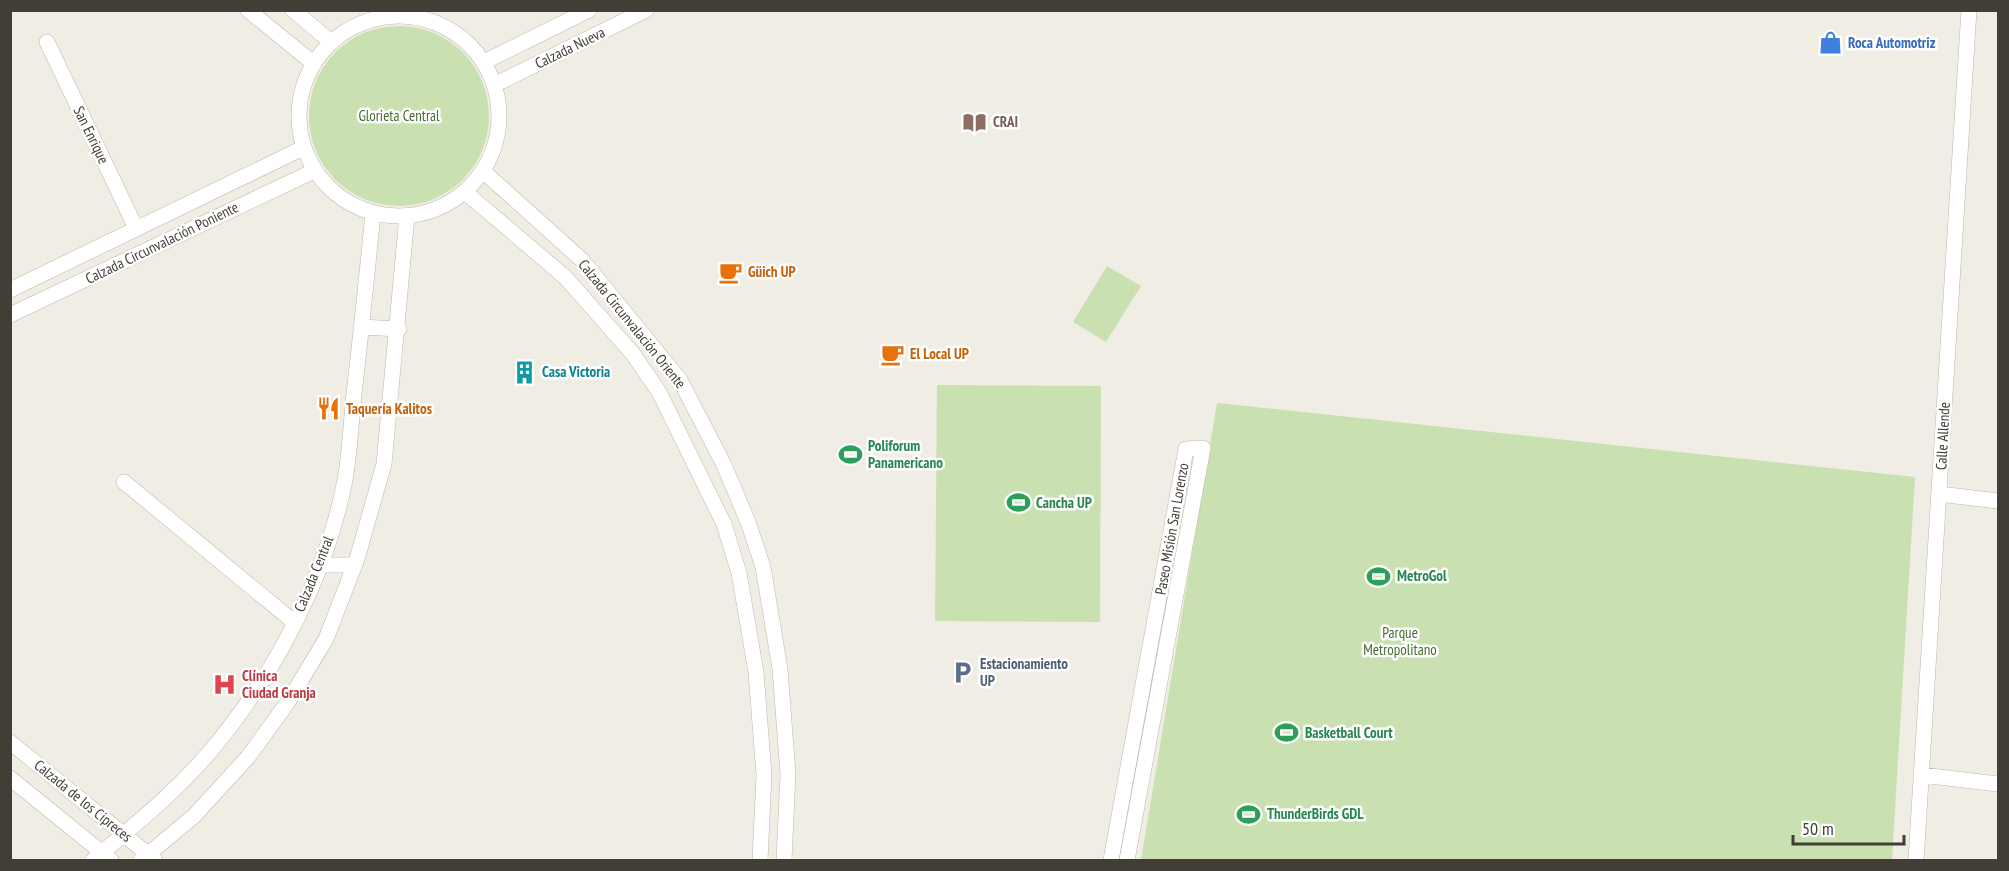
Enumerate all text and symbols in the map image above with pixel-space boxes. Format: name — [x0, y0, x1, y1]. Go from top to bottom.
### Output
street label: Calzada Nueva — [532, 22, 608, 73]
shop icon: Roca Automotriz — [1817, 30, 1843, 56]
place label: Roca Automotriz — [1848, 33, 1936, 52]
street label: San Enrique — [69, 103, 114, 167]
park label: Glorieta Central — [358, 106, 440, 125]
library icon: CRAI — [962, 109, 988, 135]
place label: CRAI — [993, 112, 1018, 131]
street label: Calzada Circunvalación Poniente — [82, 197, 241, 288]
street label: Calzada Circunvalación Oriente — [574, 255, 690, 392]
cafe icon: Güich UP — [717, 259, 743, 285]
place label: Güich UP — [748, 262, 796, 281]
cafe icon: El Local UP — [879, 341, 905, 367]
place label: El Local UP — [910, 344, 969, 363]
building icon: Casa Victoria — [511, 359, 537, 385]
place label: Casa Victoria — [542, 362, 610, 381]
restaurant icon: Taquería Kalitos — [315, 396, 341, 422]
place label: Taquería Kalitos — [346, 399, 432, 418]
street label: Calle Allende — [1931, 401, 1954, 471]
place label: Poliforum Panamericano — [868, 436, 943, 472]
sports icon: Poliforum Panamericano — [837, 442, 863, 468]
street label: Paseo Misión San Lorenzo — [1151, 462, 1192, 596]
sports icon: Cancha UP — [1005, 490, 1031, 516]
place label: Cancha UP — [1036, 493, 1092, 512]
street label: Calzada Central — [290, 533, 338, 615]
sports icon: MetroGol — [1366, 563, 1392, 589]
place label: MetroGol — [1397, 566, 1447, 585]
park label: Parque Metropolitano — [1363, 623, 1437, 659]
place label: Estacionamiento UP — [980, 654, 1068, 690]
parking icon: Estacionamiento UP — [949, 660, 975, 686]
place label: Clínica Ciudad Granja — [242, 666, 316, 702]
hospital icon: Clínica Ciudad Granja — [211, 672, 237, 698]
sports icon: Basketball Court — [1274, 720, 1300, 746]
place label: Basketball Court — [1305, 723, 1393, 742]
street label: Calzada de los Cipreces — [31, 755, 136, 846]
sports icon: ThunderBirds GDL — [1236, 801, 1262, 827]
place label: ThunderBirds GDL — [1267, 804, 1364, 823]
scale bar — [1793, 808, 1904, 846]
text: 50 m — [1802, 817, 1834, 840]

